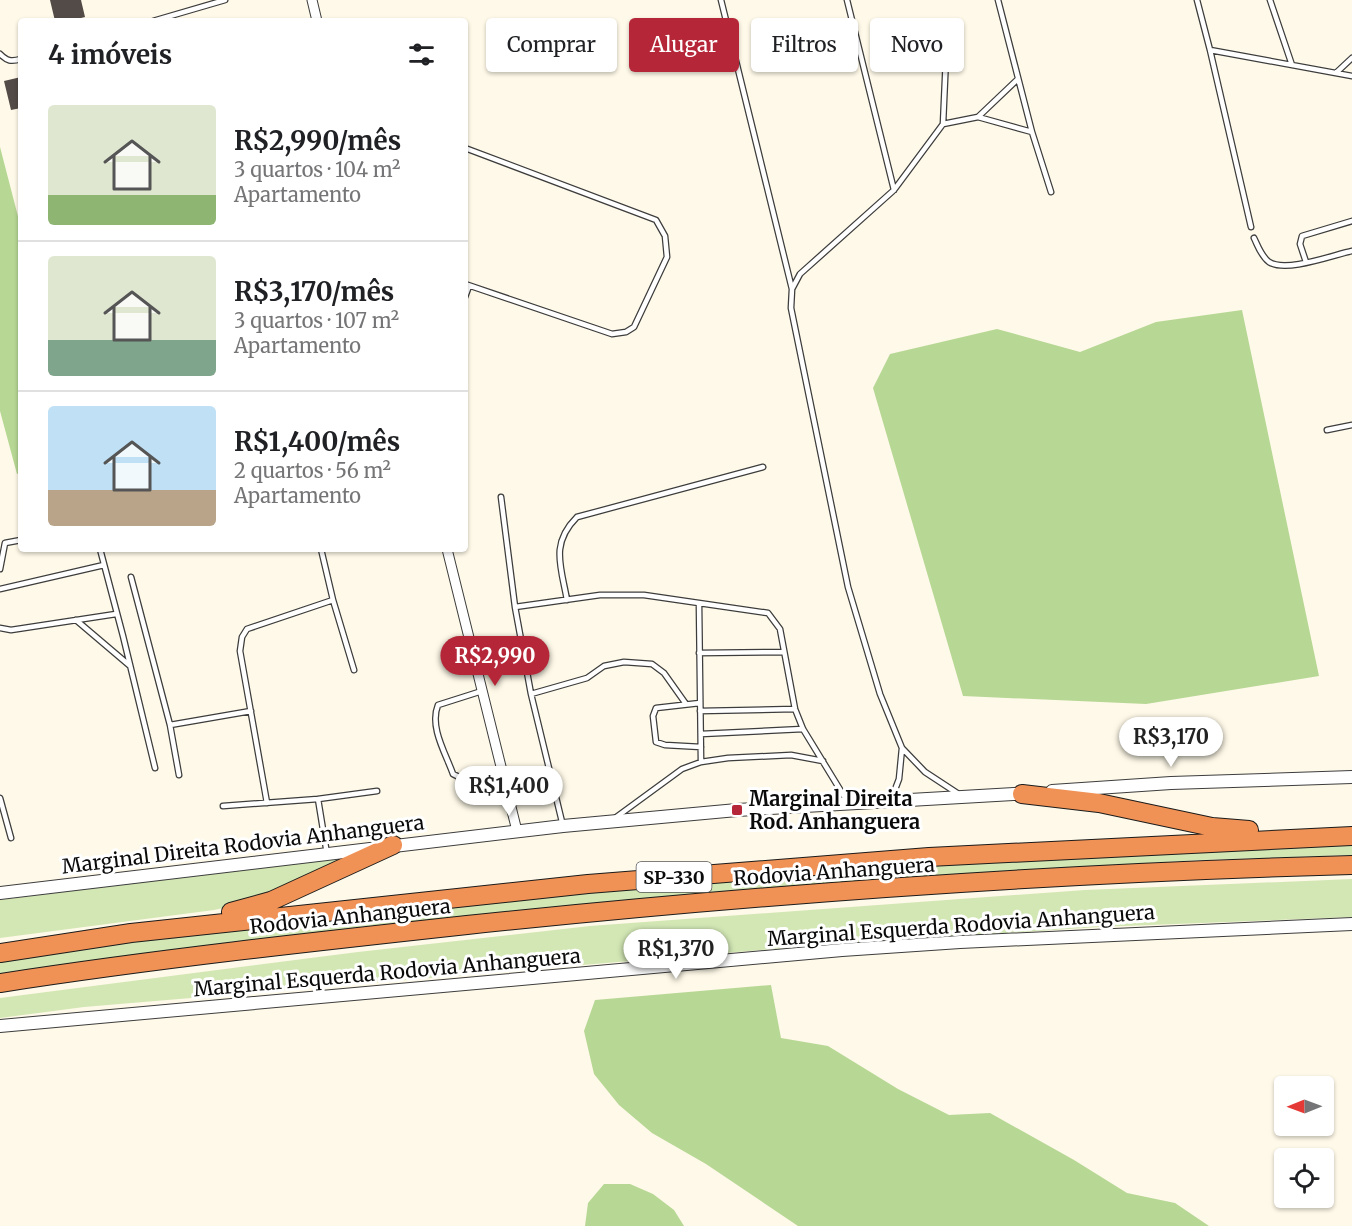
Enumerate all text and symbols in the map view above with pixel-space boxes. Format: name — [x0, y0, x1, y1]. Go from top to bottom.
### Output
chip: Comprar — [486, 18, 617, 72]
chip: Alugar — [629, 18, 739, 72]
chip: Filtros — [751, 18, 858, 72]
chip: Novo — [870, 18, 964, 72]
text: 4 imóveis — [48, 38, 172, 71]
icon: filters — [405, 38, 438, 71]
text: R$2,990/mês — [234, 124, 401, 157]
icon: home — [96, 129, 168, 201]
text: 3 quartos · 104 m² — [234, 157, 400, 182]
text: Apartamento — [234, 182, 361, 207]
text: R$3,170/mês — [234, 275, 394, 308]
icon: home — [96, 280, 168, 352]
text: 3 quartos · 107 m² — [234, 308, 399, 333]
text: Apartamento — [234, 333, 361, 358]
text: R$1,400/mês — [234, 425, 400, 458]
icon: home — [96, 430, 168, 502]
text: 2 quartos · 56 m² — [234, 458, 391, 483]
text: Apartamento — [234, 483, 361, 508]
pin: R$2,990 — [440, 636, 550, 687]
text: R$2,990 — [454, 643, 536, 668]
pin: R$3,170 — [1116, 717, 1226, 768]
text: R$3,170 — [1133, 724, 1209, 749]
pin: R$1,400 — [454, 766, 564, 817]
text: R$1,400 — [469, 773, 549, 798]
place label: Marginal Direita Rod. Anhanguera — [749, 786, 920, 834]
marker: Marginal Direita Rod. Anhanguera — [730, 803, 744, 817]
street label: Marginal Direita Rodovia Anhanguera — [60, 809, 426, 879]
street label: Rodovia Anhanguera — [732, 851, 936, 891]
road number: SP-330 — [636, 862, 712, 892]
street label: Rodovia Anhanguera — [248, 893, 452, 939]
street label: Marginal Esquerda Rodovia Anhanguera — [766, 899, 1156, 951]
pin: R$1,370 — [621, 929, 731, 980]
text: R$1,370 — [637, 936, 715, 961]
street label: Marginal Esquerda Rodovia Anhanguera — [192, 943, 582, 1001]
north arrow — [1274, 1076, 1334, 1136]
map controls — [1274, 1076, 1334, 1208]
button: locate — [1274, 1148, 1334, 1208]

